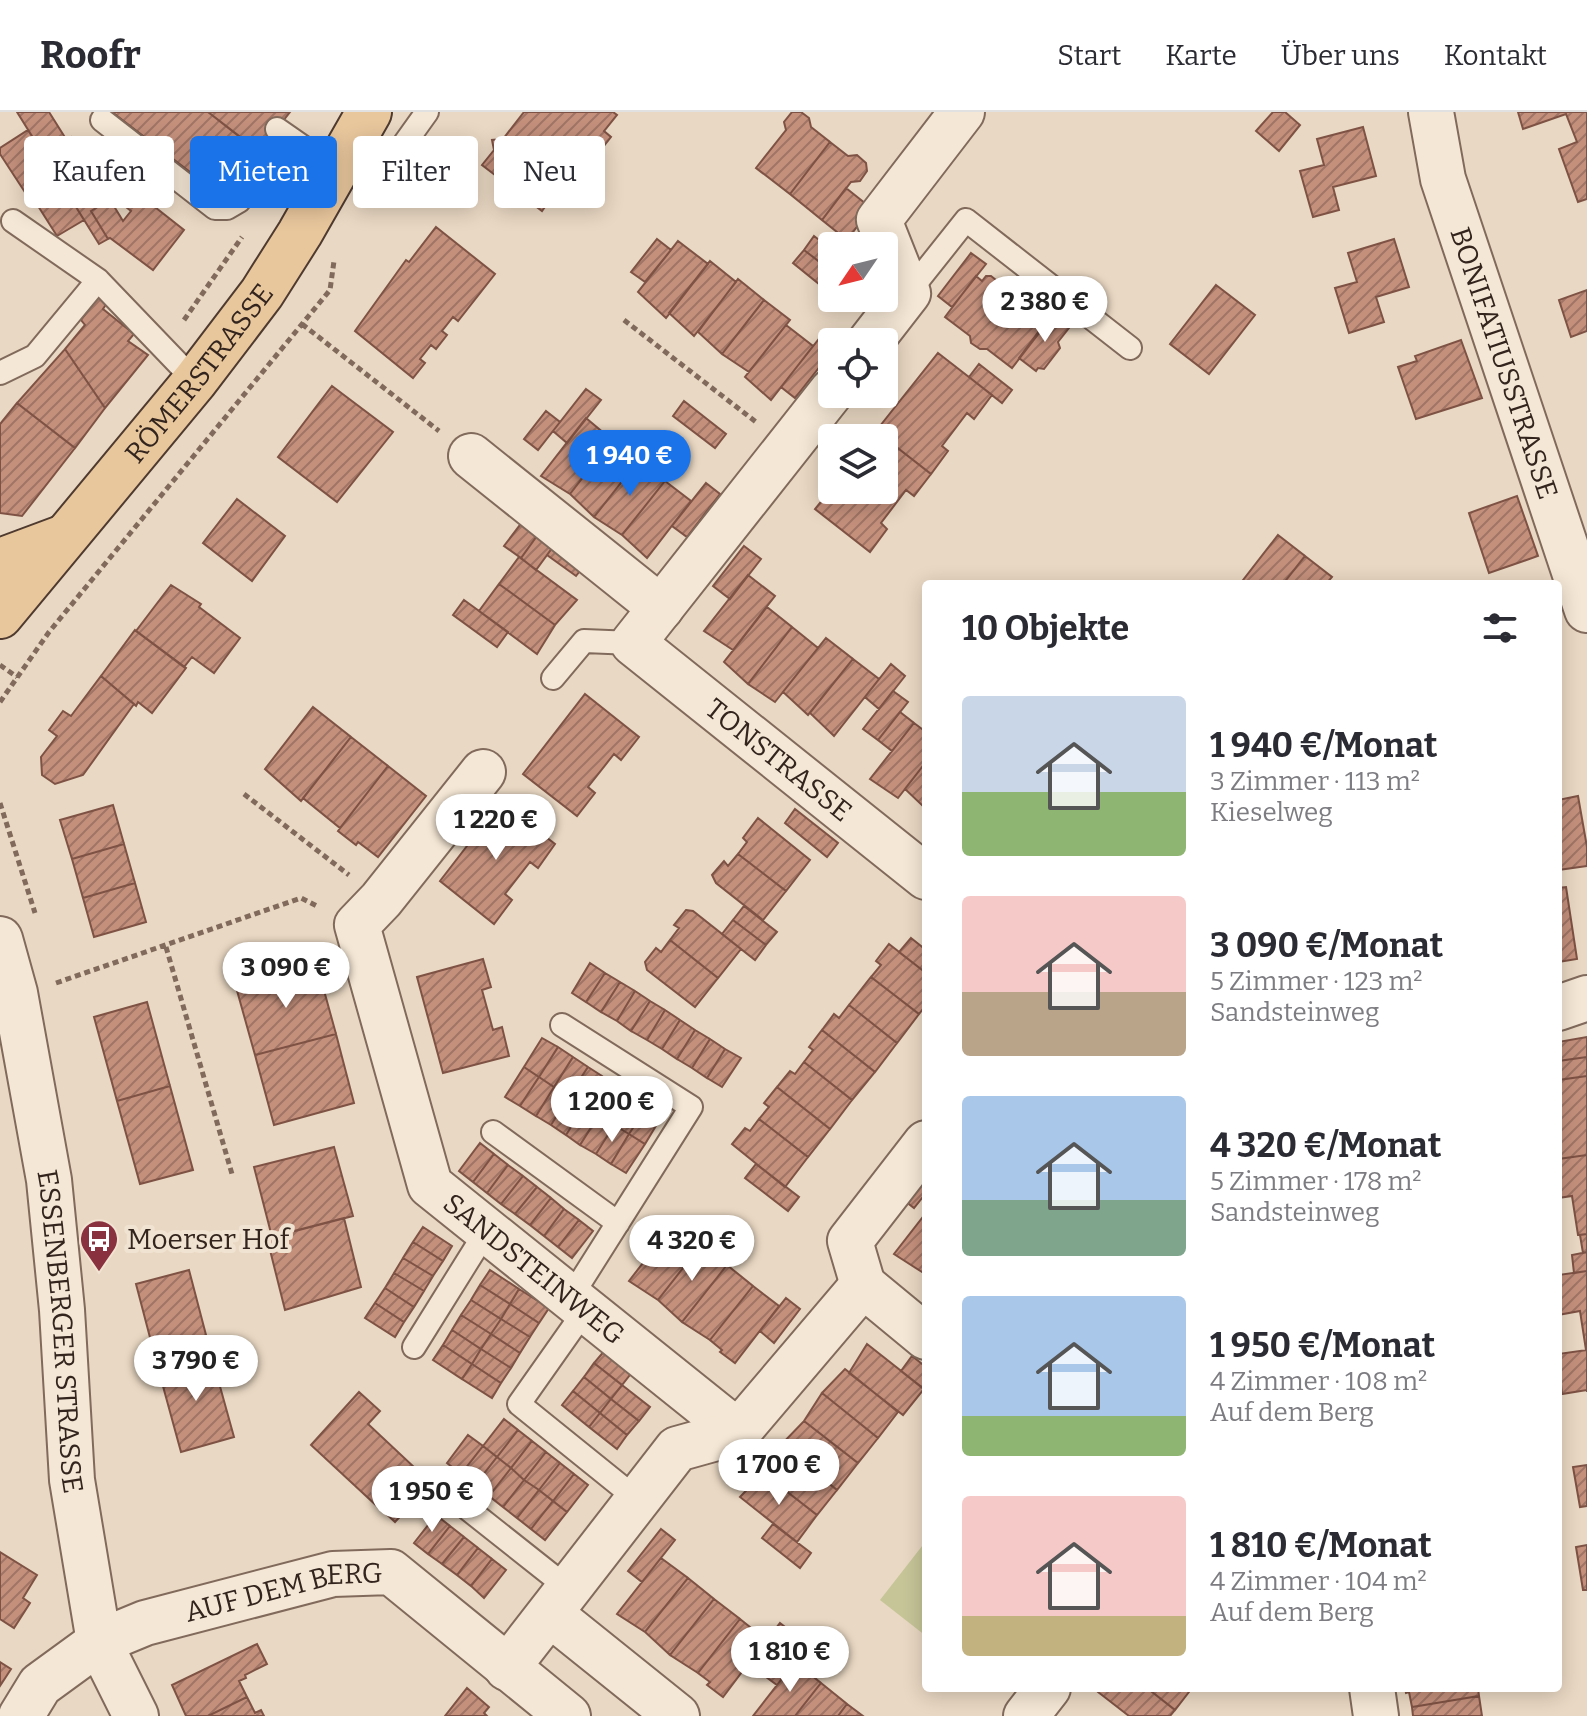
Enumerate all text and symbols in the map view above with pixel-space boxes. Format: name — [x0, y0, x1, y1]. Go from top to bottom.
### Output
text: Roofr — [40, 32, 141, 78]
text: Start — [1057, 39, 1121, 72]
text: Karte — [1165, 39, 1237, 72]
text: Über uns — [1281, 39, 1400, 72]
text: Kontakt — [1444, 39, 1547, 72]
chip: Kaufen — [24, 136, 174, 208]
chip: Mieten — [190, 136, 337, 208]
chip: Filter — [353, 136, 478, 208]
chip: Neu — [494, 136, 605, 208]
street label: BONIFATIUSSTRASSE — [1444, 223, 1565, 503]
north arrow — [818, 232, 898, 312]
map controls — [818, 232, 898, 504]
pin: 2 380 € — [971, 276, 1119, 344]
street label: RÖMERSTRASSE — [118, 277, 280, 469]
text: 2 380 € — [1000, 286, 1090, 317]
button: locate — [818, 328, 898, 408]
button: layers — [818, 424, 898, 504]
pin: 1 940 € — [556, 430, 704, 498]
text: 1 940 € — [587, 440, 673, 471]
icon: filters — [1478, 606, 1522, 650]
text: 10 Objekte — [962, 608, 1129, 649]
street label: TONSTRASSE — [699, 691, 859, 828]
text: 1 940 €/Monat — [1210, 725, 1437, 766]
icon: home — [1026, 728, 1122, 824]
text: 3 Zimmer · 113 m² — [1210, 766, 1420, 797]
pin: 1 220 € — [422, 794, 570, 862]
text: Kieselweg — [1210, 797, 1333, 828]
text: 1 220 € — [454, 804, 538, 835]
text: 3 090 €/Monat — [1210, 925, 1443, 966]
icon: home — [1026, 928, 1122, 1024]
pin: 3 090 € — [212, 942, 360, 1010]
text: 3 090 € — [241, 952, 331, 983]
text: 5 Zimmer · 123 m² — [1210, 966, 1423, 997]
text: Sandsteinweg — [1210, 997, 1379, 1028]
pin: 1 200 € — [538, 1076, 686, 1144]
text: 1 200 € — [569, 1086, 655, 1117]
text: 4 320 €/Monat — [1210, 1125, 1441, 1166]
icon: home — [1026, 1128, 1122, 1224]
text: 5 Zimmer · 178 m² — [1210, 1166, 1422, 1197]
street label: ESSENBERGER STRASSE — [31, 1167, 90, 1496]
street label: SANDSTEINWEG — [437, 1186, 631, 1351]
text: Sandsteinweg — [1210, 1197, 1379, 1228]
pin: 4 320 € — [618, 1215, 766, 1283]
bus stop icon: Moerser Hof — [78, 1218, 120, 1273]
place label: Moerser Hof — [127, 1223, 291, 1256]
text: 4 320 € — [647, 1225, 737, 1256]
text: 1 950 €/Monat — [1210, 1325, 1435, 1366]
icon: home — [1026, 1328, 1122, 1424]
pin: 3 790 € — [122, 1335, 270, 1403]
text: 3 790 € — [152, 1345, 240, 1376]
text: 4 Zimmer · 108 m² — [1210, 1366, 1427, 1397]
text: Auf dem Berg — [1210, 1397, 1374, 1428]
pin: 1 700 € — [705, 1439, 853, 1507]
text: 1 700 € — [736, 1449, 822, 1480]
pin: 1 950 € — [358, 1466, 506, 1534]
text: 1 950 € — [390, 1476, 474, 1507]
text: 1 810 €/Monat — [1210, 1525, 1432, 1566]
icon: home — [1026, 1528, 1122, 1624]
street label: AUF DEM BERG — [181, 1556, 383, 1628]
text: 4 Zimmer · 104 m² — [1210, 1566, 1427, 1597]
text: Auf dem Berg — [1210, 1597, 1374, 1628]
pin: 1 810 € — [716, 1626, 864, 1694]
text: 1 810 € — [749, 1636, 831, 1667]

